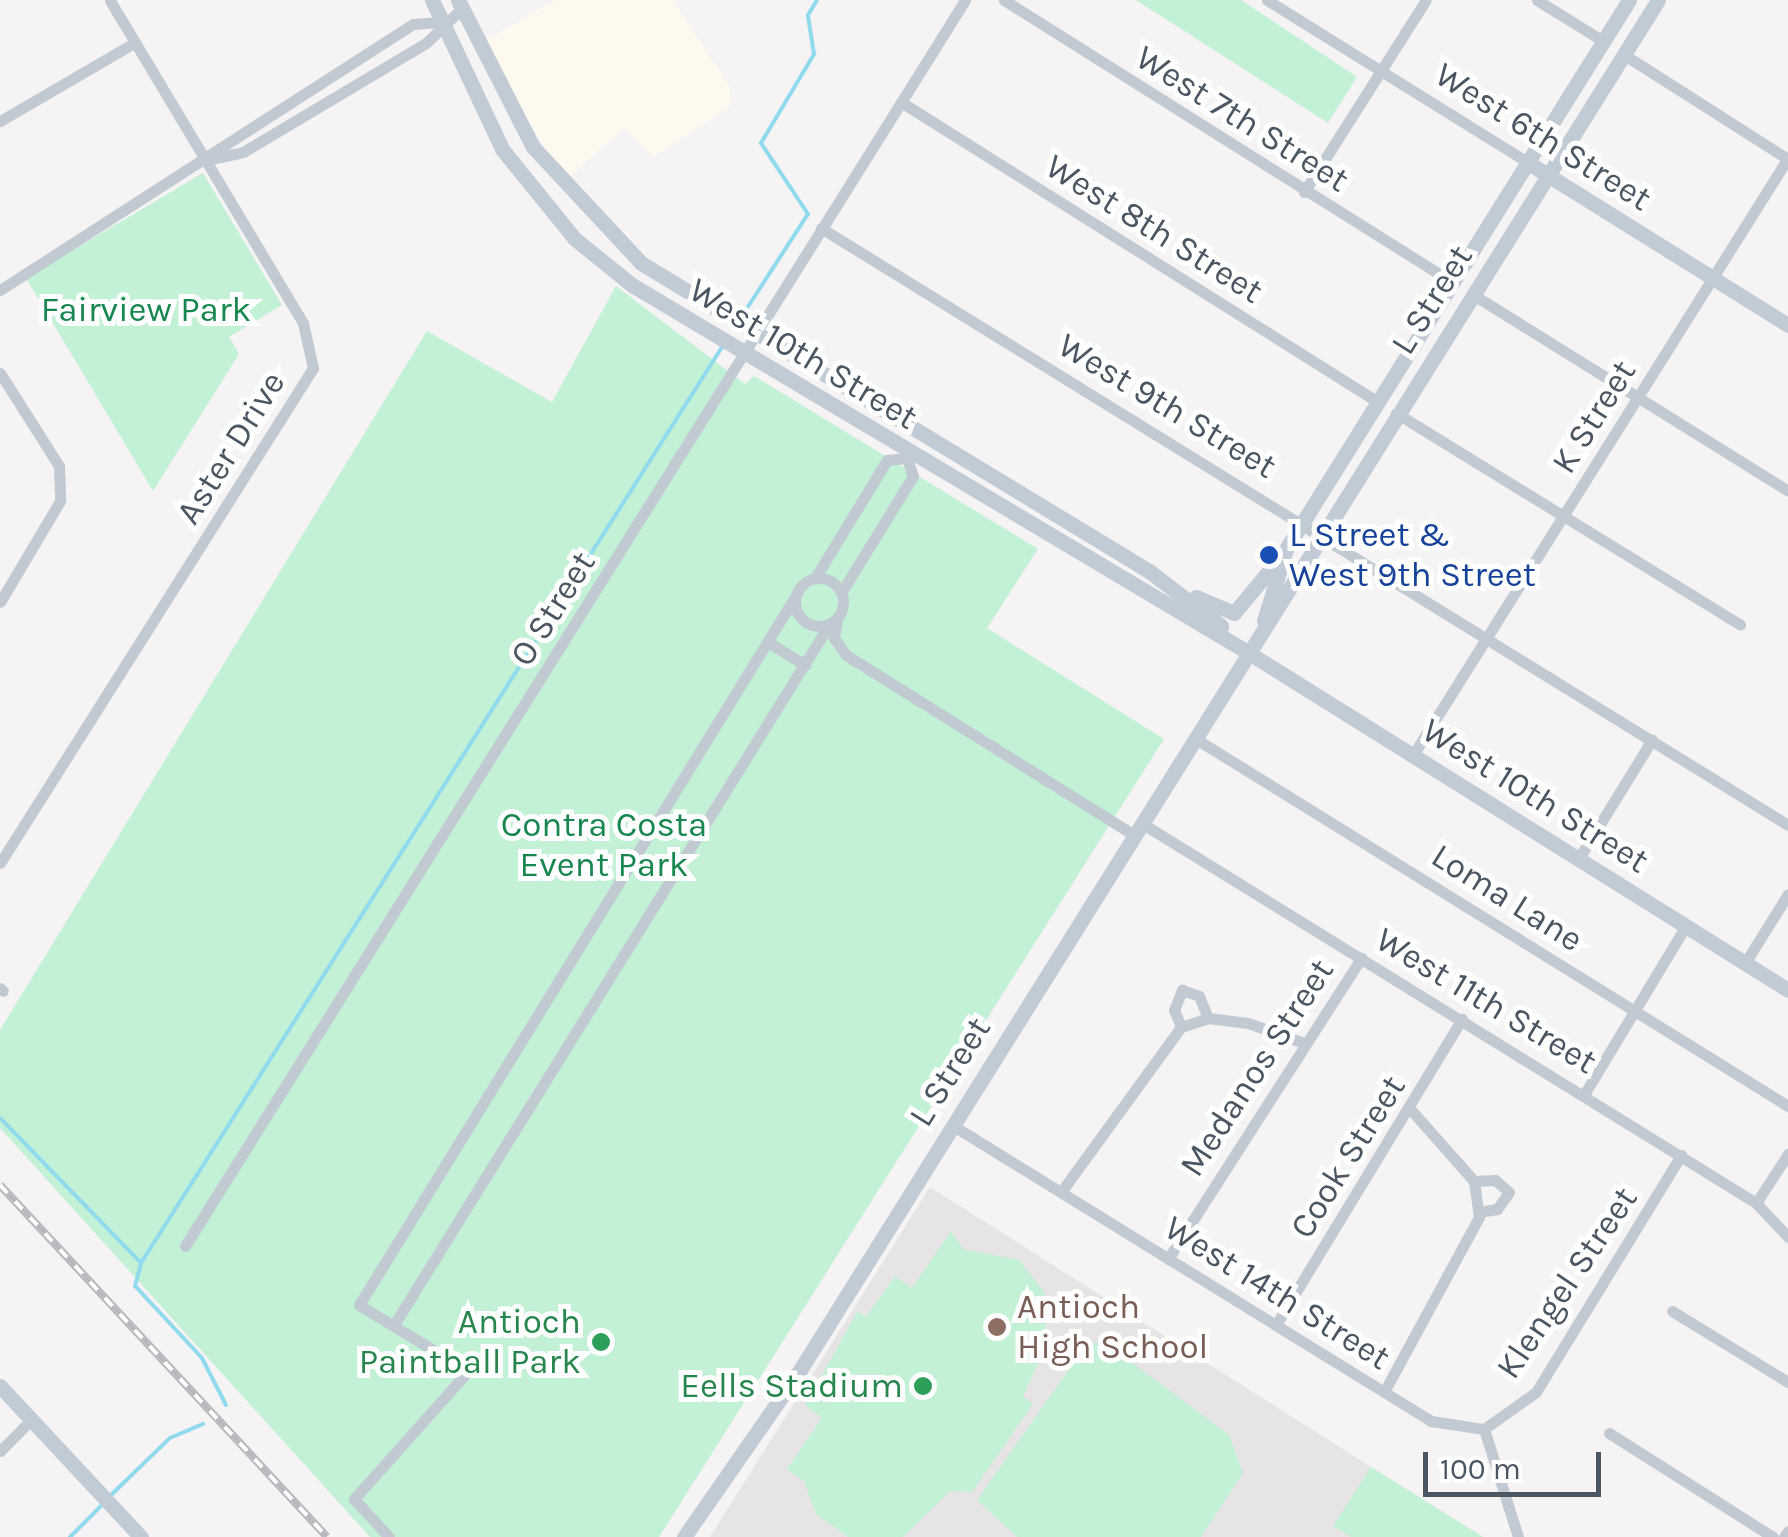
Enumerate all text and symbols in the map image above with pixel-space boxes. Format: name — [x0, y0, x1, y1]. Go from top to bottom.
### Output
street label: West 7th Street — [1128, 37, 1356, 201]
street label: West 6th Street — [1427, 54, 1659, 220]
street label: West 8th Street — [1038, 145, 1270, 313]
street label: L Street — [1382, 238, 1482, 362]
street label: West 10th Street — [681, 269, 925, 439]
park label: Fairview Park — [41, 289, 251, 331]
street label: West 9th Street — [1050, 324, 1284, 488]
street label: K Street — [1543, 353, 1645, 481]
street label: Aster Drive — [168, 364, 294, 532]
place label: L Street & West 9th Street — [1289, 514, 1536, 596]
street label: O Street — [502, 544, 604, 674]
marker: L Street & West 9th Street — [1258, 544, 1280, 566]
street label: West 10th Street — [1414, 710, 1656, 882]
park label: Contra Costa Event Park — [501, 804, 707, 886]
street label: Loma Lane — [1424, 835, 1590, 961]
street label: West 11th Street — [1368, 919, 1604, 1083]
street label: Medanos Street — [1171, 951, 1343, 1185]
street label: L Street — [900, 1010, 1000, 1134]
street label: Cook Street — [1281, 1068, 1415, 1246]
street label: Klengel Street — [1487, 1179, 1647, 1387]
street label: West 14th Street — [1157, 1207, 1397, 1379]
place label: Antioch High School — [1017, 1286, 1208, 1368]
place label: Antioch Paintball Park — [359, 1301, 581, 1383]
marker: Antioch High School — [986, 1316, 1008, 1338]
marker: Antioch Paintball Park — [590, 1331, 612, 1353]
place label: Eells Stadium — [680, 1365, 903, 1407]
marker: Eells Stadium — [912, 1375, 934, 1397]
scale bar — [1428, 1432, 1606, 1494]
text: 100 m — [1440, 1451, 1521, 1487]

